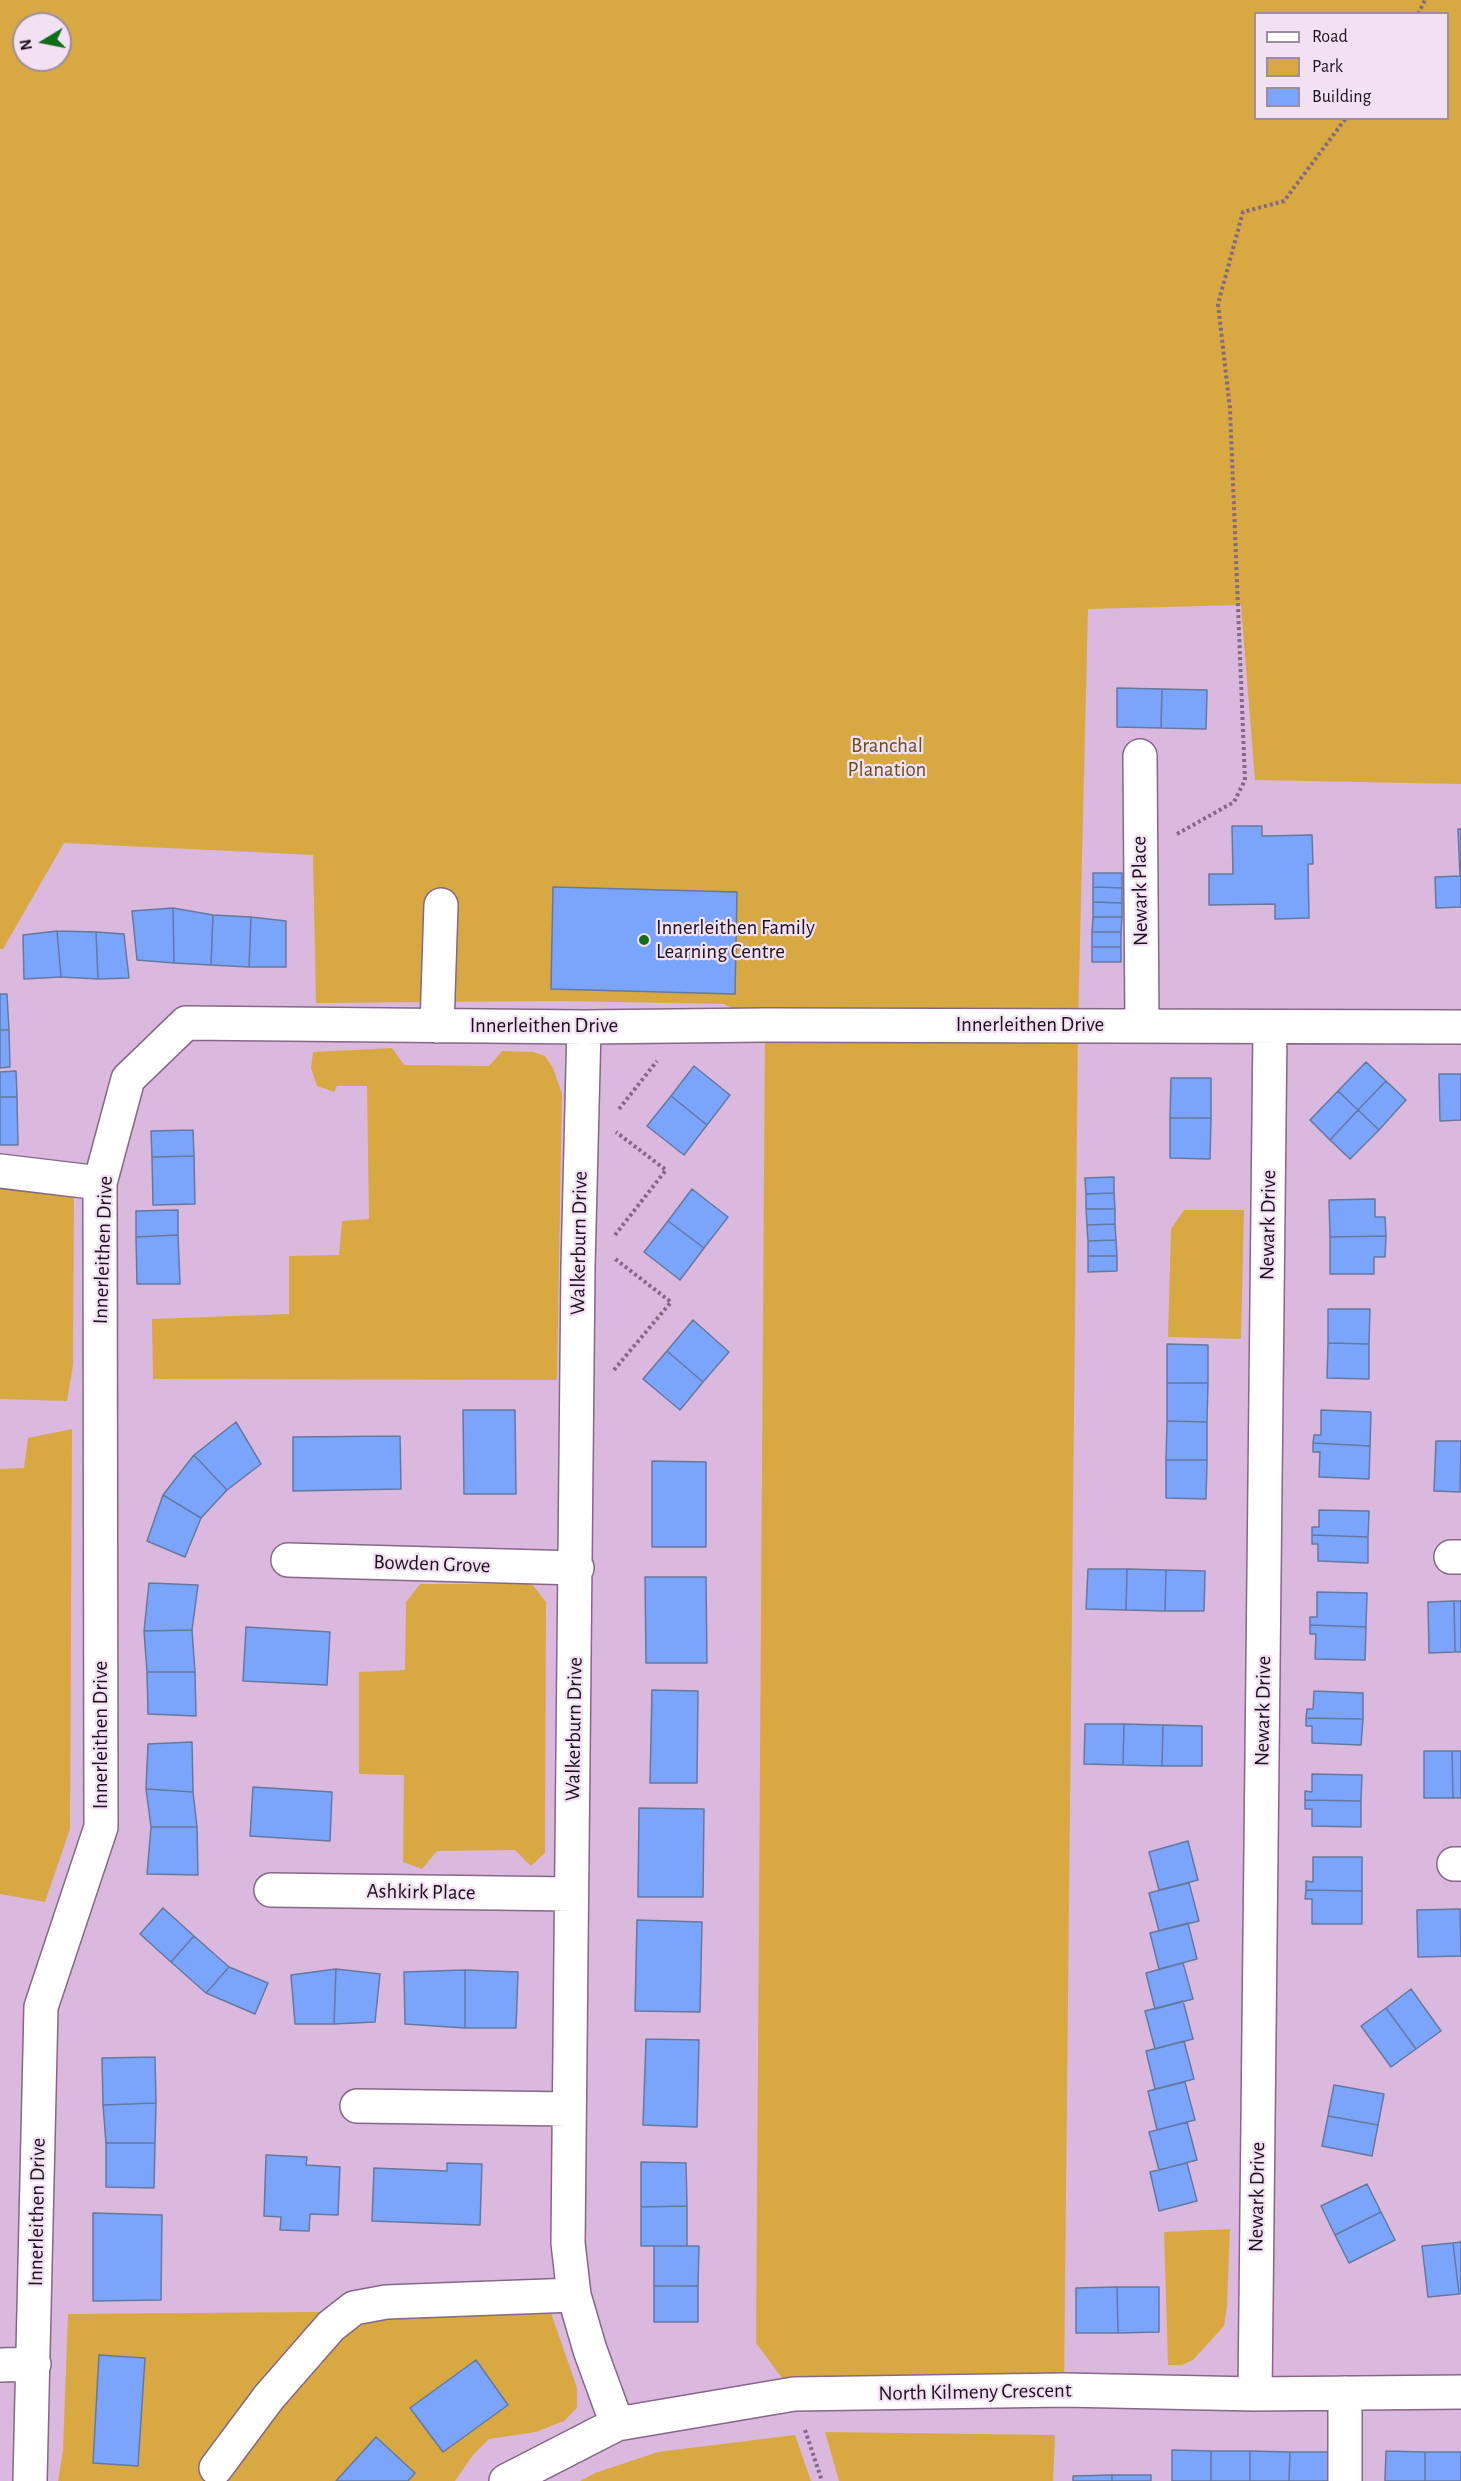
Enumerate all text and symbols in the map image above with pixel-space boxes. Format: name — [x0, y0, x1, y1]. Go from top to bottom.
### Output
north arrow — [12, 12, 72, 72]
legend — [1254, 12, 1449, 120]
text: Road — [1312, 28, 1348, 46]
text: N — [17, 38, 35, 52]
text: Park — [1312, 58, 1343, 76]
text: Building — [1312, 88, 1371, 106]
park label: Branchal Planation — [848, 733, 926, 783]
street label: Newark Place — [1126, 836, 1154, 946]
place label: Innerleithen Family Learning Centre — [656, 915, 815, 965]
marker: Innerleithen Family Learning Centre — [637, 933, 651, 947]
street label: Innerleithen Drive — [956, 1012, 1104, 1038]
street label: Innerleithen Drive — [470, 1013, 618, 1039]
street label: Newark Drive — [1254, 1170, 1282, 1280]
street label: Walkerburn Drive — [565, 1171, 593, 1315]
street label: Innerleithen Drive — [88, 1175, 118, 1325]
street label: Bowden Grove — [373, 1549, 491, 1579]
street label: Newark Drive — [1249, 1656, 1277, 1766]
street label: Walkerburn Drive — [560, 1657, 588, 1801]
street label: Innerleithen Drive — [88, 1661, 114, 1809]
street label: Ashkirk Place — [366, 1878, 476, 1906]
street label: Innerleithen Drive — [23, 2137, 51, 2287]
street label: Newark Drive — [1243, 2142, 1271, 2252]
street label: North Kilmeny Crescent — [878, 2378, 1072, 2406]

